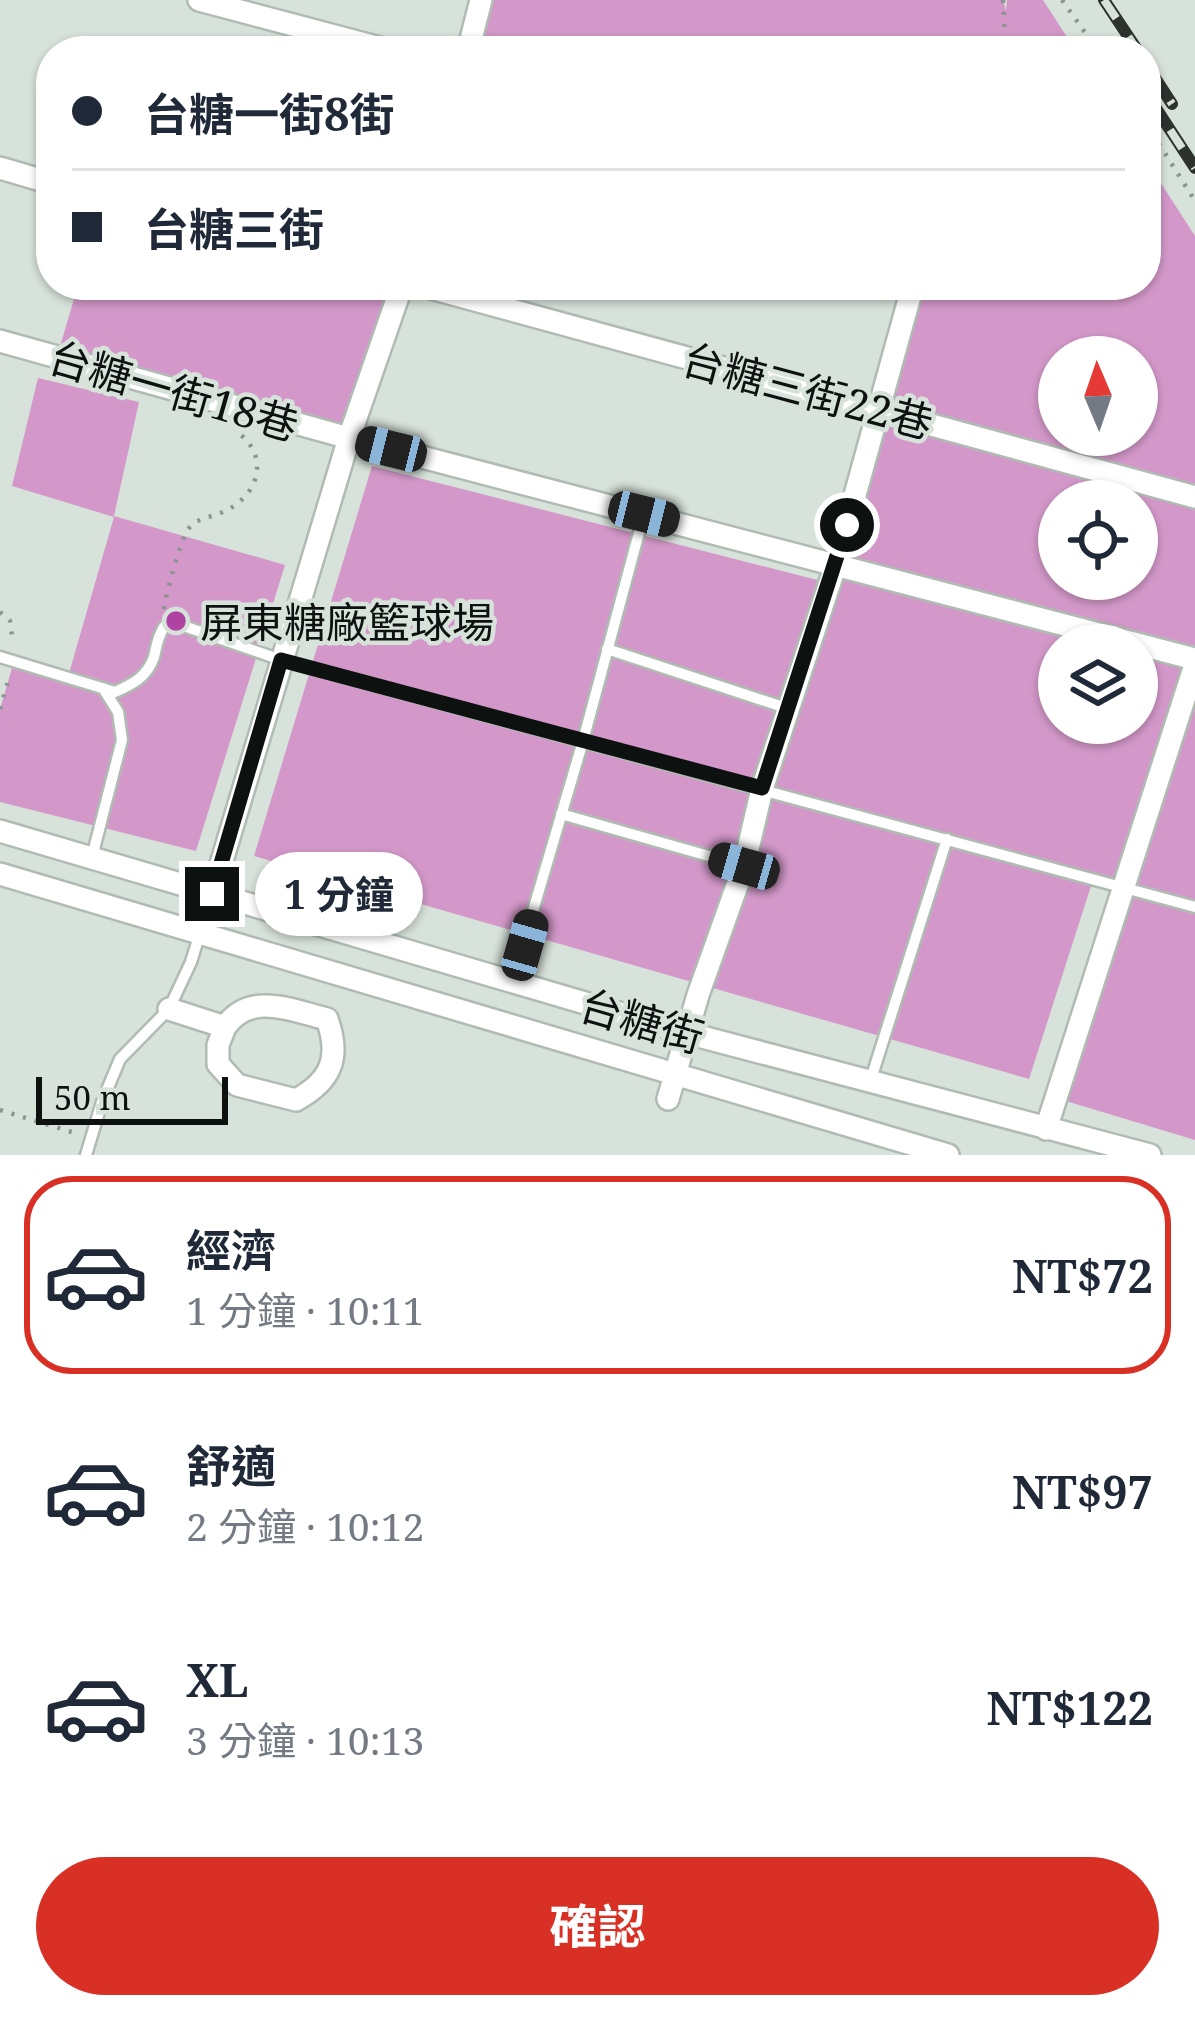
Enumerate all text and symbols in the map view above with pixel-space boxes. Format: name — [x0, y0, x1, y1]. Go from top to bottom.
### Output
text: 台糖一街8街 — [144, 83, 394, 144]
text: 台糖三街 — [144, 198, 324, 259]
street label: 台糖一街18巷 — [43, 327, 305, 453]
street label: 台糖三街22巷 — [677, 329, 939, 451]
north arrow — [1038, 336, 1158, 456]
map controls — [1038, 336, 1158, 744]
car — [352, 423, 430, 475]
button: locate — [1038, 480, 1158, 600]
car — [605, 488, 683, 540]
route start — [820, 498, 874, 552]
place label: 屏東糖廠籃球場 — [200, 593, 494, 650]
marker: 屏東糖廠籃球場 — [163, 608, 189, 634]
button: layers — [1038, 624, 1158, 744]
car — [704, 839, 784, 893]
callout: 1 分鐘 — [254, 852, 422, 936]
route end — [185, 867, 239, 921]
text: 1 分鐘 — [284, 867, 394, 920]
car — [498, 905, 552, 985]
street label: 台糖街 — [574, 975, 710, 1065]
scale bar — [36, 1071, 228, 1124]
text: 50 m — [54, 1075, 131, 1120]
text: 經濟 — [186, 1219, 276, 1280]
icon: car — [42, 1221, 150, 1329]
text: NT$72 — [1012, 1245, 1153, 1306]
text: 1 分鐘 · 10:11 — [186, 1283, 424, 1336]
text: 舒適 — [186, 1435, 276, 1496]
icon: car — [42, 1437, 150, 1545]
text: NT$97 — [1012, 1461, 1153, 1522]
text: 2 分鐘 · 10:12 — [186, 1499, 424, 1552]
text: XL — [186, 1649, 248, 1710]
icon: car — [42, 1653, 150, 1761]
text: NT$122 — [986, 1677, 1153, 1738]
text: 3 分鐘 · 10:13 — [186, 1713, 424, 1766]
button: 確認 — [36, 1857, 1159, 1995]

